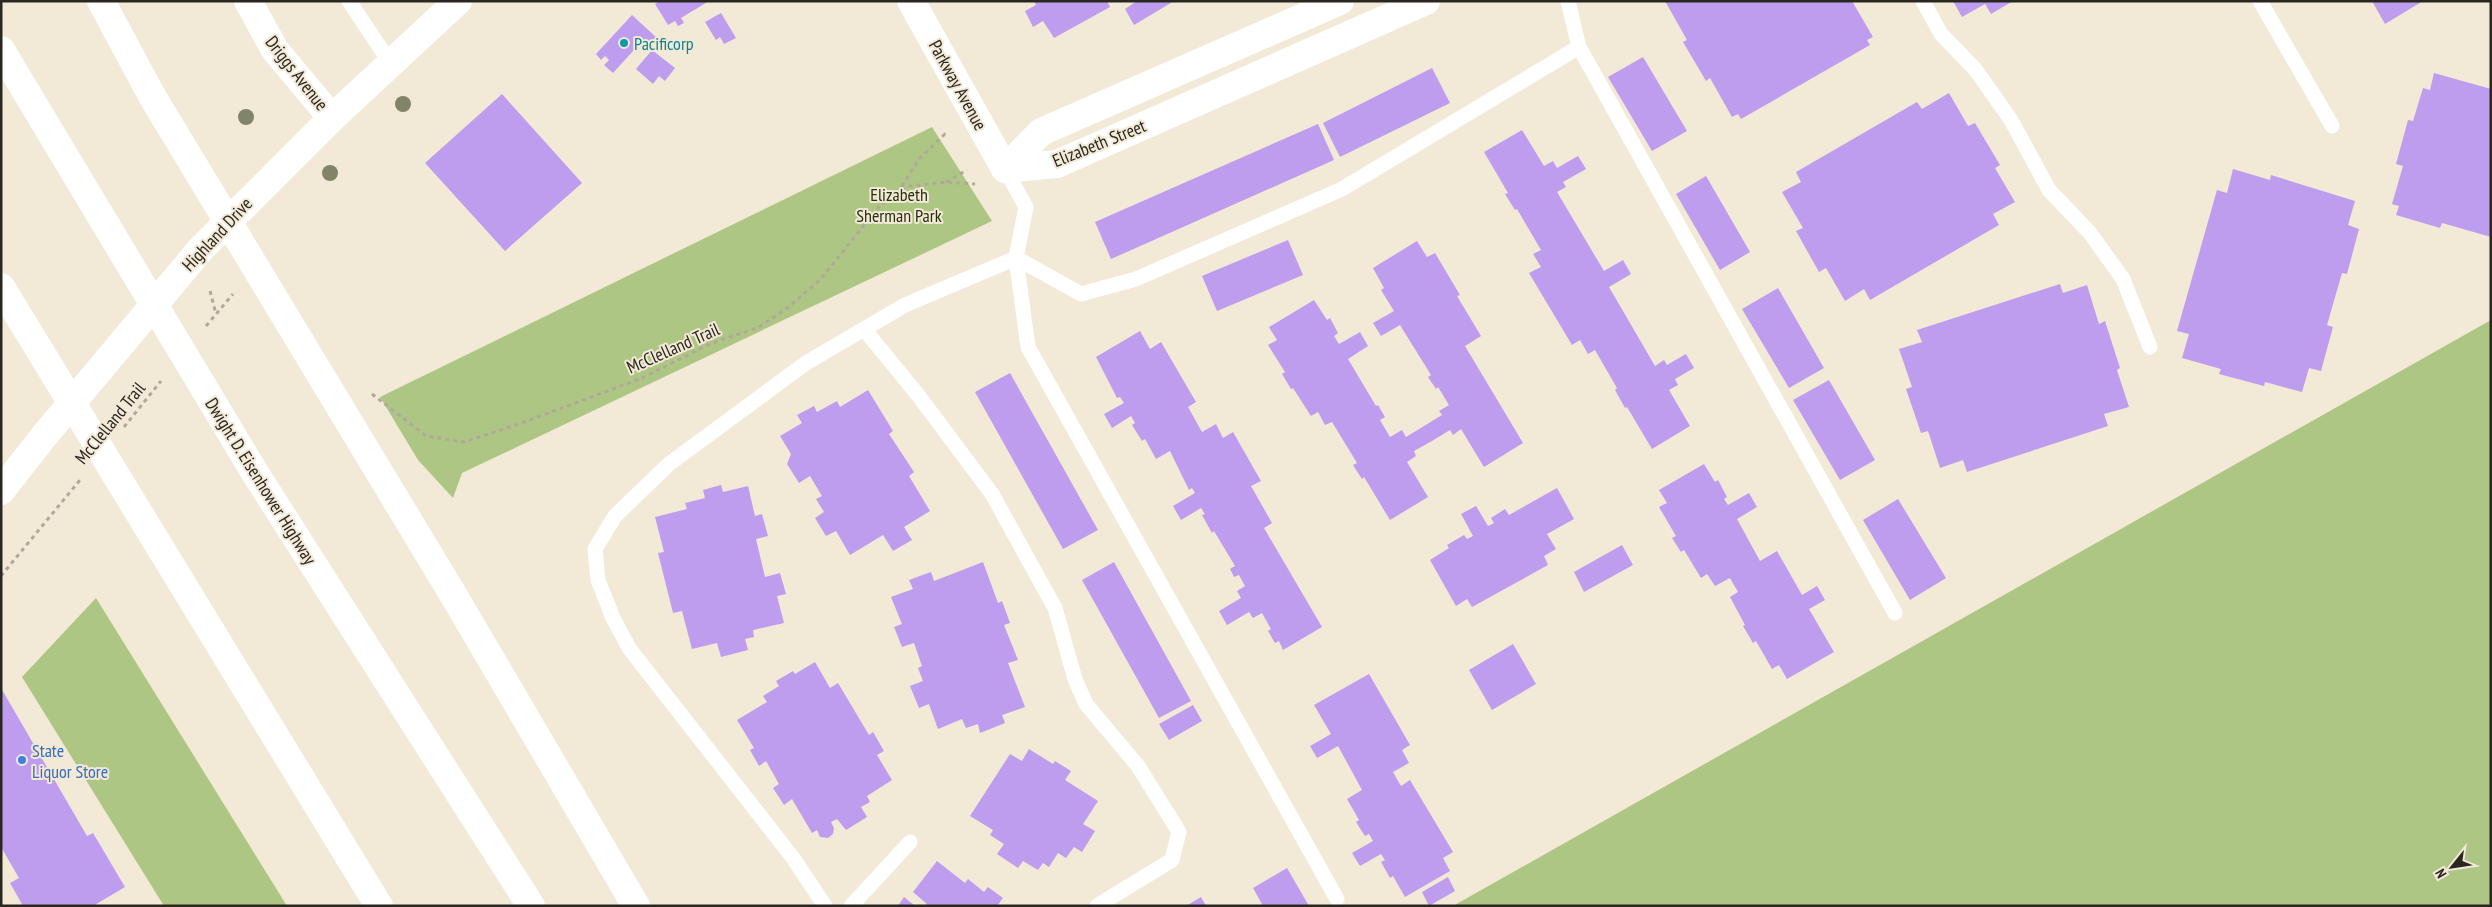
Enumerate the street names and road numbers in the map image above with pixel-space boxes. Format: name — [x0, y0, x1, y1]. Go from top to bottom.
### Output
street label: Driggs Avenue — [261, 31, 333, 115]
street label: Parkway Avenue — [924, 36, 992, 134]
street label: Elizabeth Street — [1049, 114, 1149, 172]
street label: Highland Drive — [177, 192, 257, 276]
street label: McClelland Trail — [623, 317, 724, 379]
street label: McClelland Trail — [70, 377, 151, 469]
street label: Dwight D. Eisenhower Highway — [200, 393, 322, 569]

